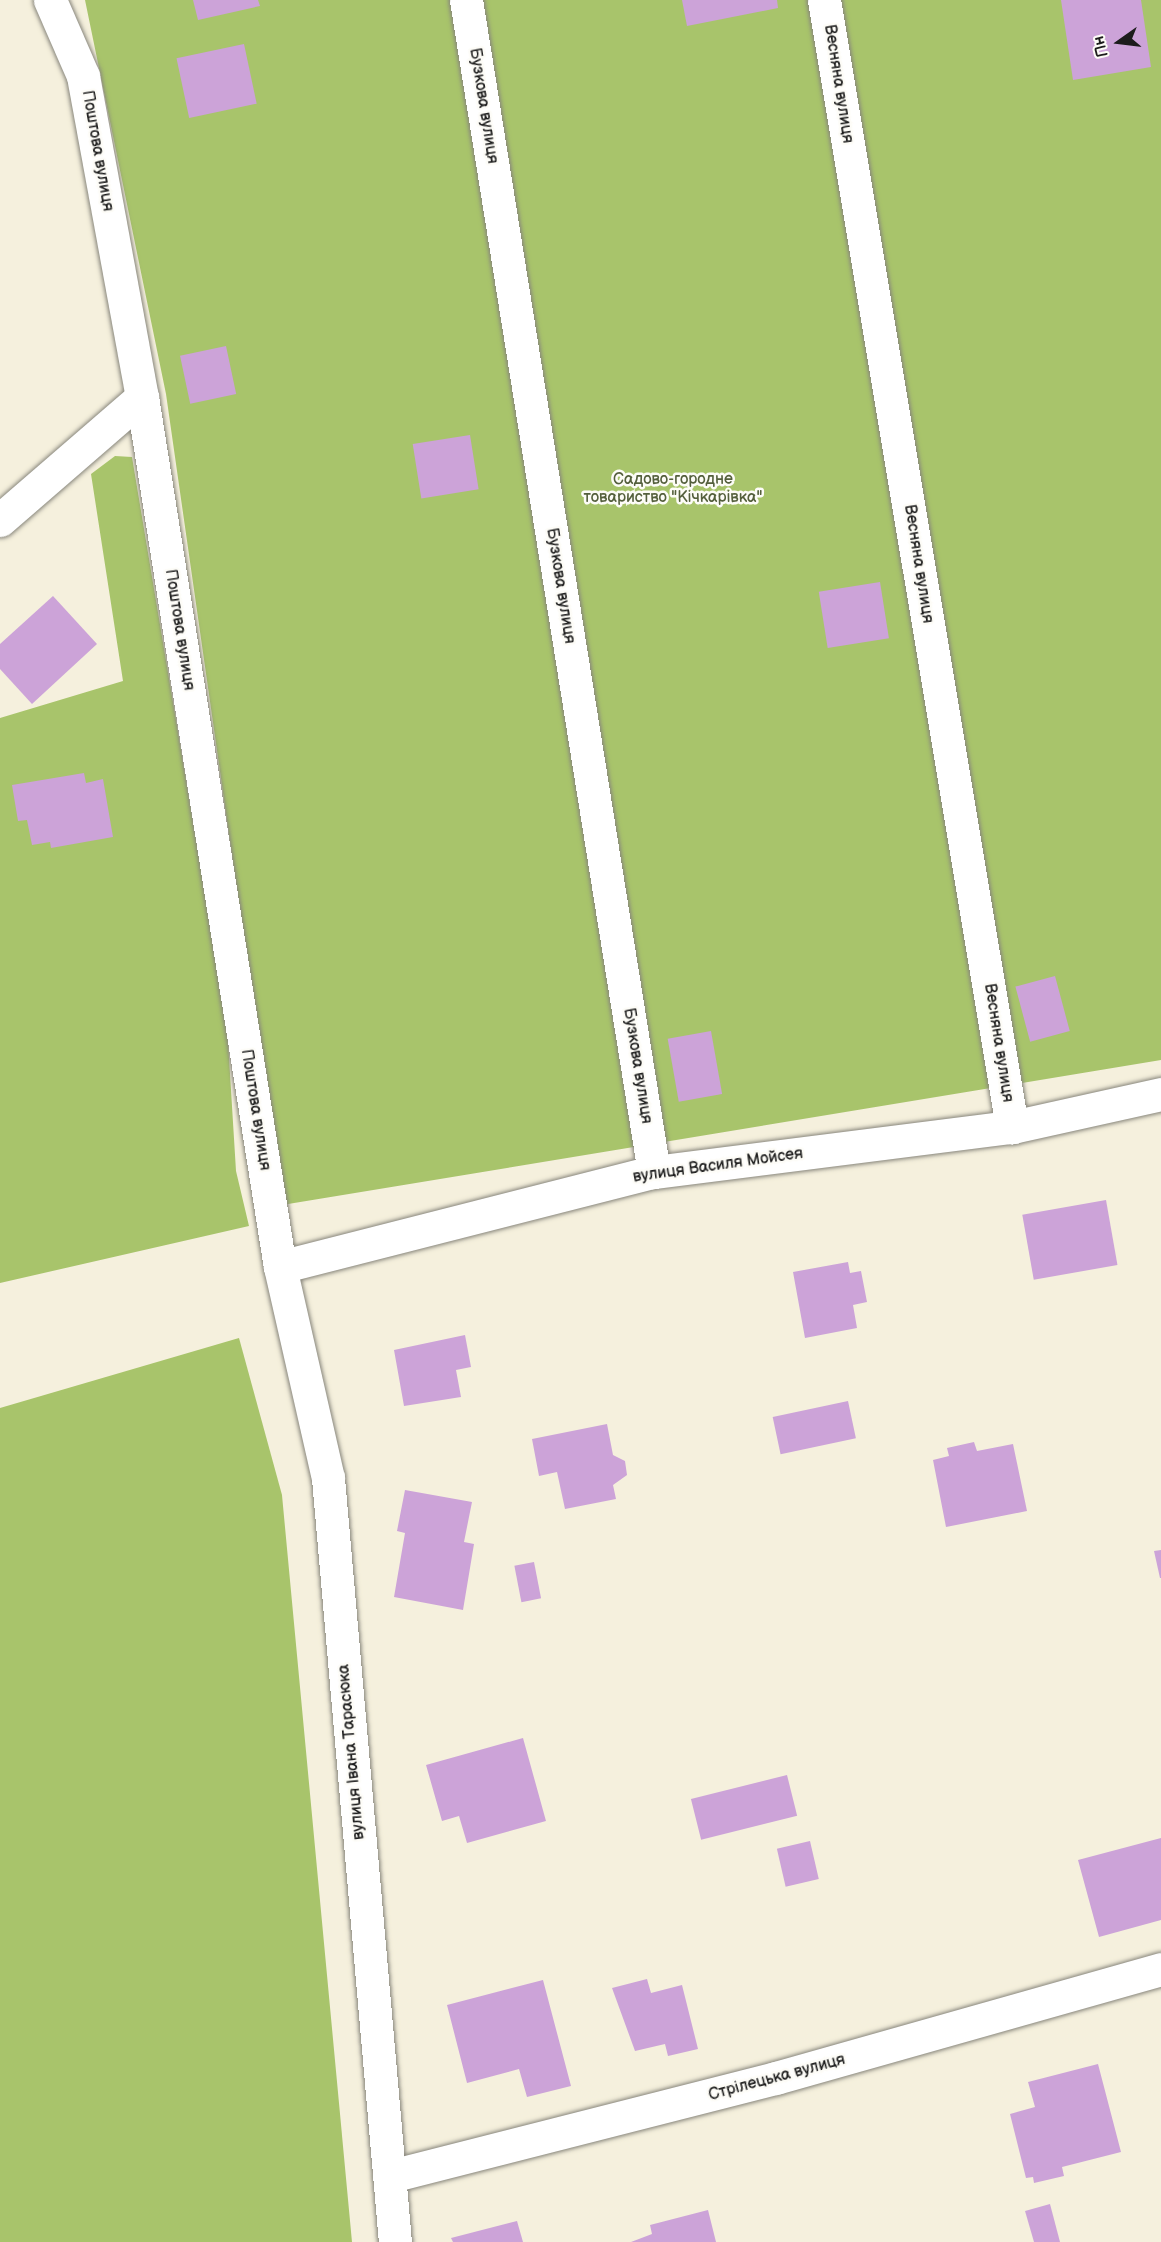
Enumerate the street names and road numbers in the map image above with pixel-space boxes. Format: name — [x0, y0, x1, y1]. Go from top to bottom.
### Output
street label: Весняна вулиця — [819, 23, 857, 145]
street label: Бузкова вулиця — [464, 47, 502, 165]
street label: Поштова вулиця — [77, 89, 117, 213]
street label: Весняна вулиця — [899, 503, 937, 625]
street label: Бузкова вулиця — [541, 527, 579, 645]
street label: Поштова вулиця — [160, 568, 198, 692]
street label: Весняна вулиця — [979, 982, 1017, 1104]
street label: Бузкова вулиця — [618, 1007, 656, 1125]
street label: Поштова вулиця — [236, 1048, 274, 1172]
street label: вулиця Василя Мойсея — [632, 1145, 804, 1187]
street label: вулиця Івана Тарасюка — [335, 1663, 369, 1841]
street label: Стрілецька вулиця — [707, 2051, 847, 2105]

